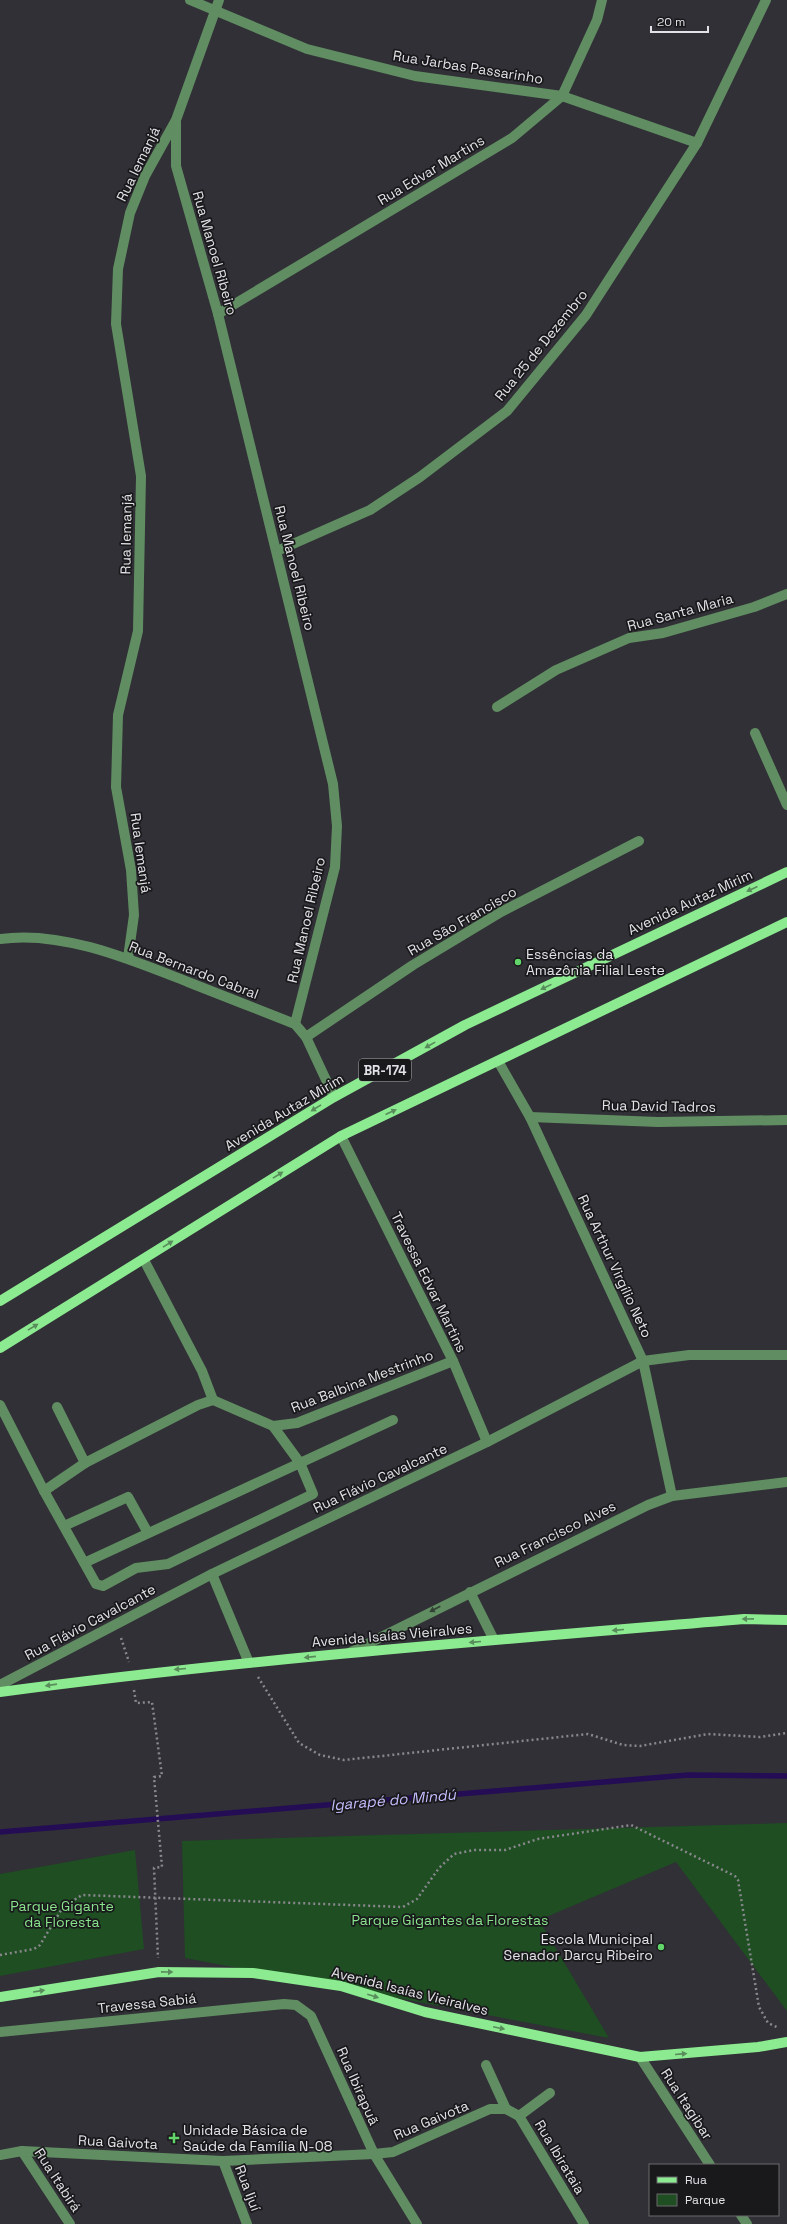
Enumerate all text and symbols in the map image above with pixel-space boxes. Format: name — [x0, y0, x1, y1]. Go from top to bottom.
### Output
scale bar — [651, 8, 708, 34]
text: 20 m — [657, 14, 685, 30]
street label: Rua Jarbas Passarinho — [392, 46, 544, 88]
street label: Rua Iemanjá — [112, 124, 164, 204]
street label: Rua Edvar Martins — [374, 131, 488, 209]
street label: Rua Manoel Ribeiro — [189, 189, 241, 317]
street label: Rua 25 de Dezembro — [491, 286, 591, 404]
street label: Rua Iemanjá — [116, 493, 136, 575]
street label: Rua Manoel Ribeiro — [271, 504, 319, 632]
street label: Rua Santa Maria — [625, 589, 735, 635]
street label: Rua Iemanjá — [126, 812, 156, 894]
street label: Rua Manoel Ribeiro — [283, 855, 329, 985]
street label: Avenida Autaz Mirim — [625, 865, 755, 939]
street label: Rua São Francisco — [404, 882, 520, 960]
one-way arrow — [746, 886, 757, 892]
street label: Rua Bernardo Cabral — [127, 937, 261, 1003]
place label: Essências da Amazônia Filial Leste — [526, 945, 665, 979]
marker: Essências da Amazônia Filial Leste — [513, 957, 523, 967]
one-way arrow — [540, 984, 552, 990]
one-way arrow — [424, 1041, 436, 1048]
road number: BR-174 — [359, 1059, 411, 1081]
street label: Avenida Autaz Mirim — [221, 1069, 347, 1155]
street label: Rua David Tadros — [602, 1096, 716, 1116]
one-way arrow — [310, 1104, 322, 1111]
one-way arrow — [386, 1109, 397, 1115]
one-way arrow — [272, 1172, 284, 1179]
street label: Rua Arthur Virgílio Neto — [574, 1192, 656, 1340]
street label: Travessa Edvar Martins — [387, 1209, 471, 1355]
one-way arrow — [162, 1241, 174, 1248]
one-way arrow — [27, 1324, 39, 1331]
street label: Rua Balbina Mestrinho — [288, 1346, 436, 1416]
street label: Rua Flávio Cavalcante — [310, 1439, 450, 1517]
street label: Rua Francisco Alves — [491, 1497, 619, 1571]
street label: Rua Flávio Cavalcante — [21, 1580, 159, 1664]
one-way arrow — [429, 1606, 441, 1612]
one-way arrow — [742, 1616, 754, 1623]
street label: Avenida Isaías Vieiralves — [311, 1619, 473, 1651]
one-way arrow — [612, 1626, 624, 1633]
one-way arrow — [469, 1638, 481, 1645]
one-way arrow — [304, 1653, 316, 1660]
one-way arrow — [174, 1666, 186, 1673]
one-way arrow — [45, 1682, 57, 1688]
water label: Igarapé do Mindú — [329, 1784, 457, 1814]
park label: Parque Gigante da Floresta — [10, 1897, 114, 1931]
park label: Parque Gigantes da Florestas — [352, 1911, 548, 1929]
place label: Escola Municipal Senador Darcy Ribeiro — [504, 1930, 653, 1964]
marker: Escola Municipal Senador Darcy Ribeiro — [656, 1942, 666, 1952]
street label: Avenida Isaías Vieiralves — [330, 1963, 490, 2019]
one-way arrow — [161, 1969, 174, 1975]
one-way arrow — [32, 1988, 45, 1994]
street label: Travessa Sabiá — [97, 1989, 197, 2017]
one-way arrow — [367, 1993, 379, 1999]
one-way arrow — [492, 2026, 505, 2032]
street label: Rua Ibirapuã — [333, 2044, 383, 2128]
one-way arrow — [675, 2050, 687, 2057]
street label: Rua Itagibar — [657, 2065, 717, 2143]
street label: Rua Gaivota — [391, 2096, 471, 2144]
street label: Rua Ibirataia — [531, 2117, 589, 2197]
place label: Unidade Básica de Saúde da Família N-08 — [183, 2121, 333, 2155]
street label: Rua Gaivota — [78, 2131, 158, 2153]
marker: Unidade Básica de Saúde da Família N-08 — [168, 2132, 180, 2144]
street label: Rua Itabirá — [31, 2145, 85, 2215]
street label: Rua Ijuí — [231, 2162, 265, 2214]
legend — [649, 2164, 779, 2216]
text: Rua — [685, 2172, 707, 2188]
text: Parque — [685, 2192, 725, 2208]

